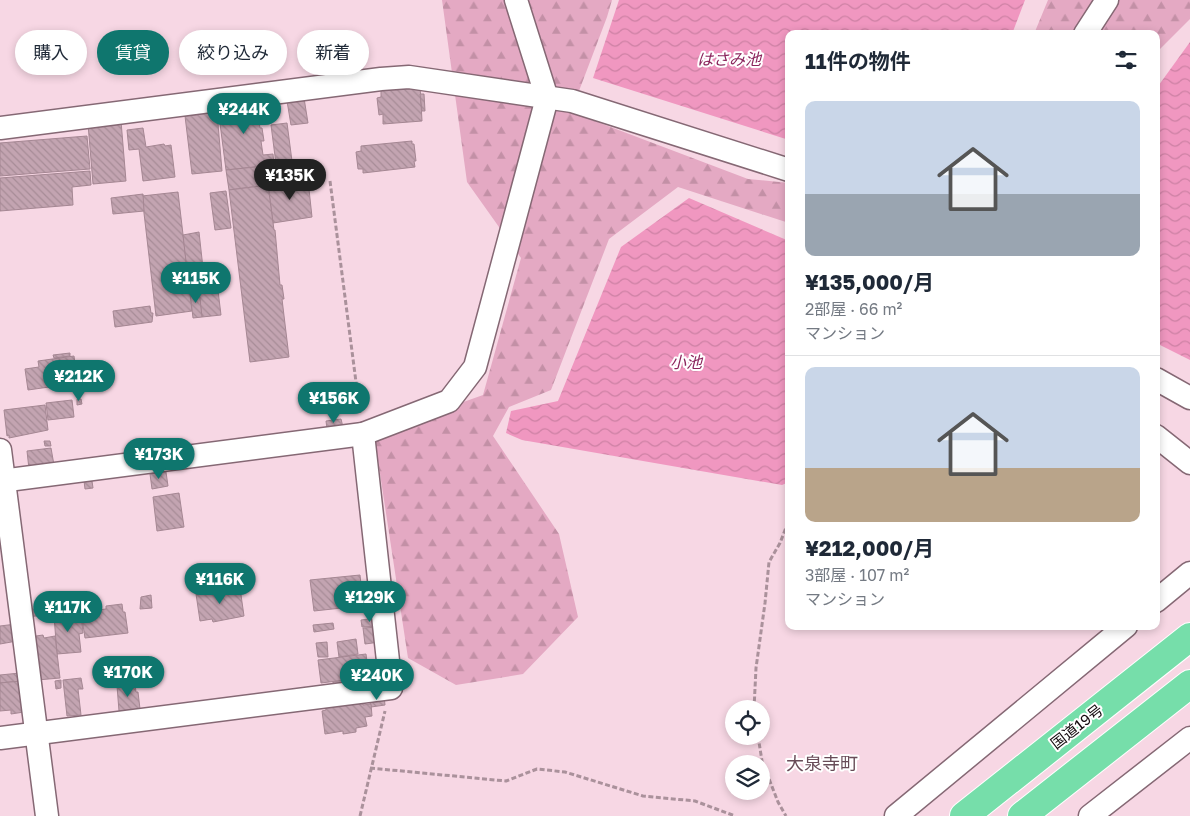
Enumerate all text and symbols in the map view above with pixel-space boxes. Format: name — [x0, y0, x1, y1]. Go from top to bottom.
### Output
chip: 購入 — [15, 30, 87, 75]
chip: 賃貸 — [97, 30, 169, 75]
chip: 絞り込み — [179, 30, 287, 75]
chip: 新着 — [297, 30, 369, 75]
icon: filters — [1112, 46, 1140, 74]
text: 11件の物件 — [805, 48, 911, 74]
water label: はさみ池 — [697, 49, 763, 69]
pin: ¥244K — [209, 92, 279, 135]
text: ¥244K — [218, 99, 270, 119]
icon: home — [928, 134, 1018, 224]
pin: ¥135K — [255, 158, 325, 201]
text: ¥135K — [265, 165, 315, 185]
pin: ¥115K — [161, 262, 231, 304]
text: ¥115K — [172, 268, 220, 288]
text: ¥135,000/月 — [805, 269, 934, 295]
text: 2部屋 · 66 m² — [805, 299, 902, 319]
text: マンション — [805, 323, 885, 343]
water label: 小池 — [670, 352, 704, 372]
pin: ¥212K — [44, 360, 114, 402]
text: ¥212K — [54, 366, 104, 386]
pin: ¥156K — [299, 382, 369, 424]
text: ¥156K — [309, 388, 359, 408]
icon: home — [928, 399, 1018, 489]
pin: ¥173K — [124, 438, 194, 480]
text: ¥173K — [135, 444, 183, 464]
text: ¥212,000/月 — [805, 535, 934, 561]
pin: ¥116K — [185, 562, 255, 605]
text: 3部屋 · 107 m² — [805, 565, 909, 585]
text: ¥116K — [196, 569, 244, 589]
pin: ¥129K — [335, 580, 405, 623]
text: ¥129K — [345, 587, 395, 607]
text: マンション — [805, 589, 885, 609]
pin: ¥117K — [33, 590, 103, 633]
text: ¥117K — [44, 597, 92, 617]
pin: ¥170K — [93, 656, 163, 698]
pin: ¥240K — [342, 658, 412, 701]
text: ¥170K — [103, 662, 153, 682]
text: ¥240K — [351, 665, 403, 685]
map controls — [725, 700, 770, 800]
button: locate — [725, 700, 770, 745]
street label: 国道19号 — [1047, 700, 1106, 752]
district label: 大泉寺町 — [786, 752, 858, 774]
button: layers — [725, 755, 770, 800]

